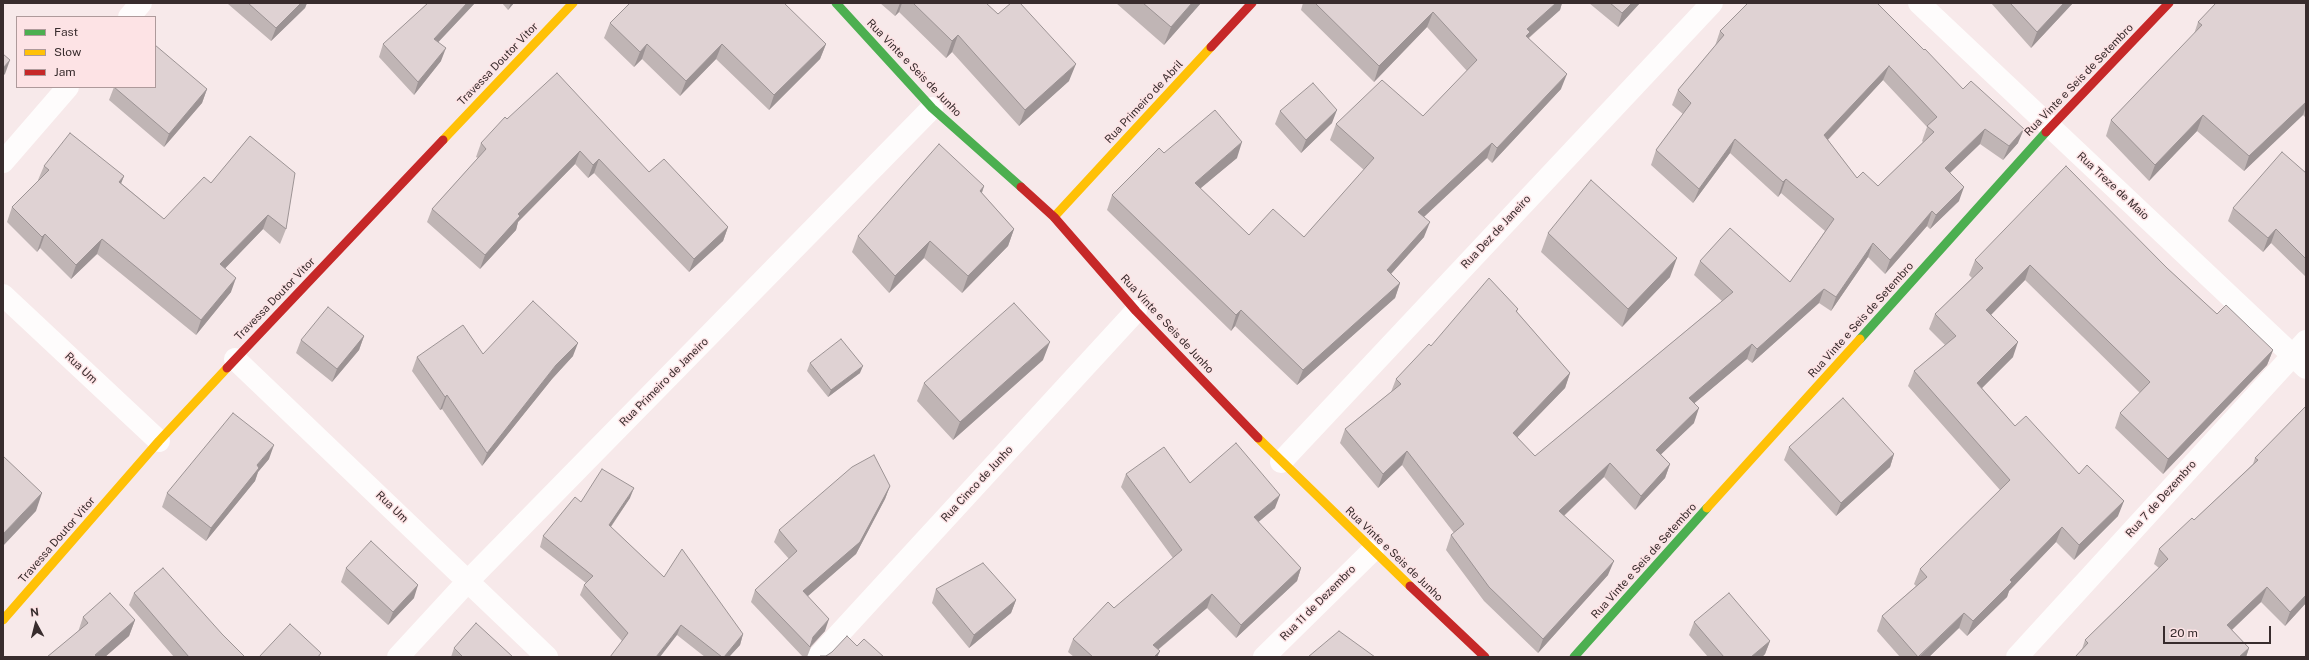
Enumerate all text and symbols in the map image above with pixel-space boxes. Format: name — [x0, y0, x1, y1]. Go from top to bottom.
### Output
legend — [16, 16, 156, 88]
street label: Rua Vinte e Seis de Junho — [864, 17, 964, 119]
street label: Travessa Doutor Vitor — [455, 20, 541, 108]
street label: Rua Vinte e Seis de Setembro — [2022, 21, 2136, 139]
text: Fast — [54, 25, 78, 39]
text: Slow — [54, 45, 81, 59]
street label: Rua Primeiro de Abril — [1102, 58, 1186, 146]
text: Jam — [54, 65, 76, 79]
street label: Rua Treze de Maio — [2074, 149, 2152, 223]
street label: Rua Dez de Janeiro — [1459, 192, 1533, 272]
street label: Travessa Doutor Vitor — [232, 255, 318, 343]
street label: Rua Vinte e Seis de Setembro — [1806, 259, 1916, 381]
street label: Rua Vinte e Seis de Junho — [1118, 272, 1216, 376]
street label: Rua Primeiro de Janeiro — [617, 335, 711, 429]
street label: Rua Um — [62, 350, 100, 386]
street label: Rua Cinco de Junho — [938, 443, 1016, 525]
street label: Rua 7 de Dezembro — [2123, 458, 2199, 540]
street label: Rua Um — [373, 488, 411, 526]
street label: Travessa Doutor Vitor — [16, 494, 98, 586]
street label: Rua Vinte e Seis de Setembro — [1589, 500, 1699, 622]
street label: Rua Vinte e Seis de Junho — [1343, 504, 1445, 604]
street label: Rua 11 de Dezembro — [1278, 563, 1358, 643]
north arrow — [16, 604, 56, 644]
text: N — [30, 606, 40, 619]
scale bar — [2165, 618, 2273, 644]
text: 20 m — [2170, 626, 2198, 640]

